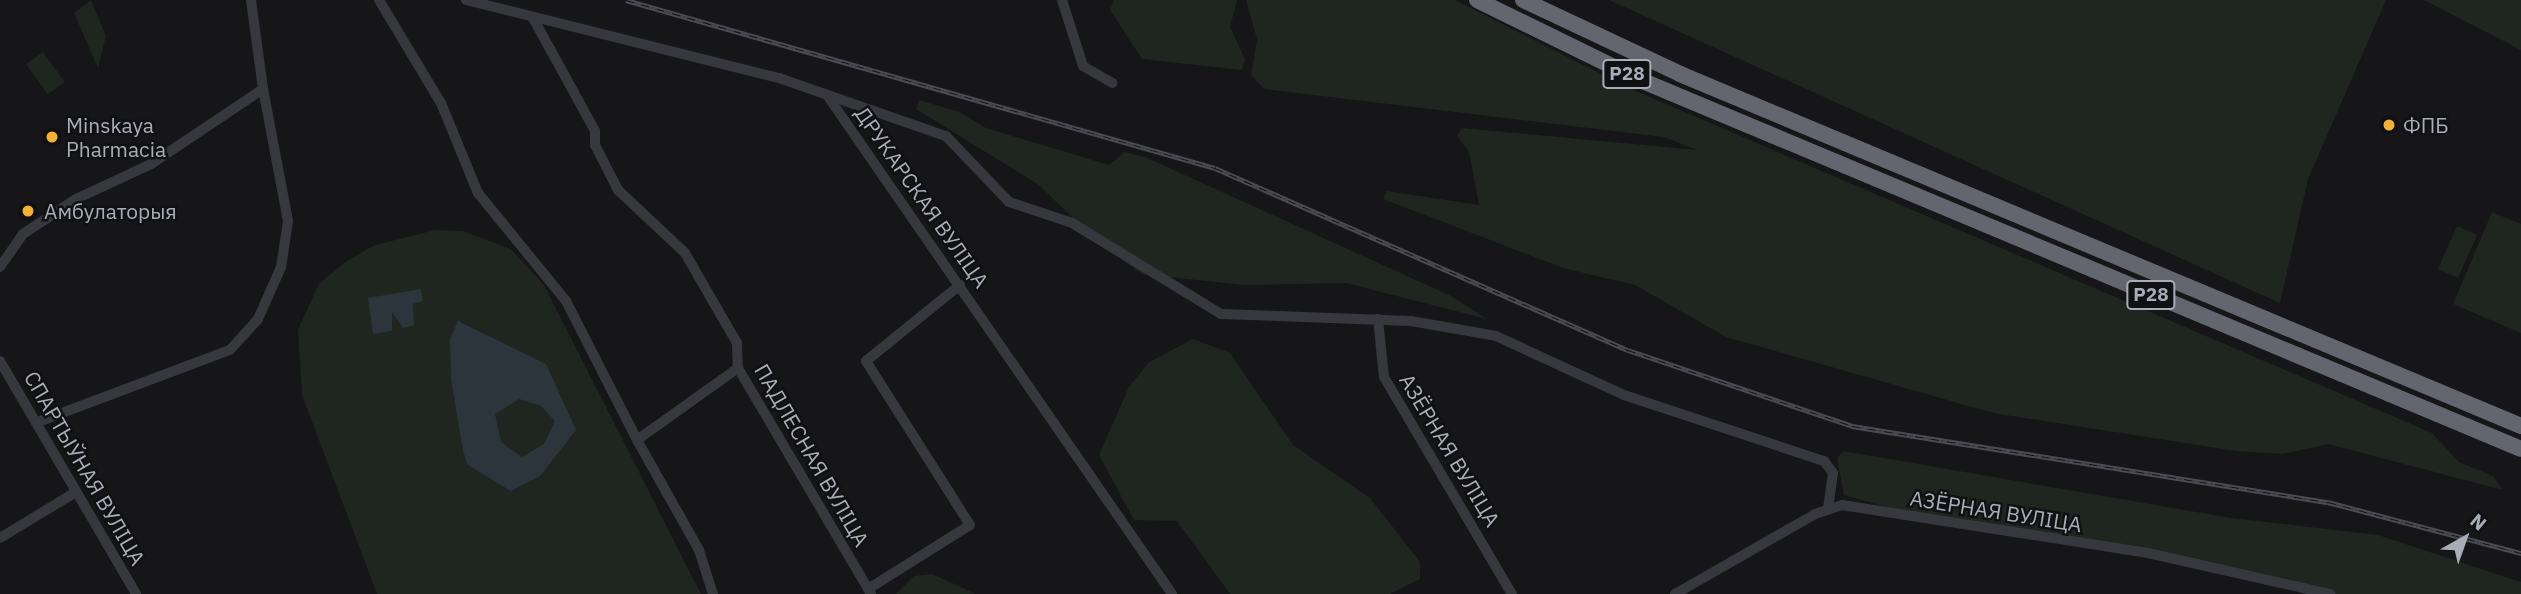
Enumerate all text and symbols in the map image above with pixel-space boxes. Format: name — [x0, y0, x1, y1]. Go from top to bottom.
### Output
road number: Р28 — [1601, 58, 1653, 90]
street label: ДРУКАРСКАЯ ВУЛІЦА — [850, 101, 994, 293]
place label: Minskaya Pharmacia — [66, 112, 166, 162]
place label: ФПБ — [2403, 112, 2449, 138]
marker: ФПБ — [2381, 117, 2397, 133]
marker: Minskaya Pharmacia — [44, 129, 60, 145]
place label: Амбулаторыя — [44, 198, 177, 224]
marker: Амбулаторыя — [18, 201, 38, 221]
road number: Р28 — [2125, 280, 2177, 310]
street label: ПАДЛЕСНАЯ ВУЛІЦА — [749, 359, 875, 551]
street label: СПАРТЫЎНАЯ ВУЛІЦА — [19, 367, 151, 569]
street label: АЗЁРНАЯ ВУЛІЦА — [1394, 369, 1506, 531]
street label: АЗЁРНАЯ ВУЛІЦА — [1908, 485, 2084, 537]
north arrow — [2430, 503, 2500, 573]
text: N — [2466, 508, 2491, 536]

